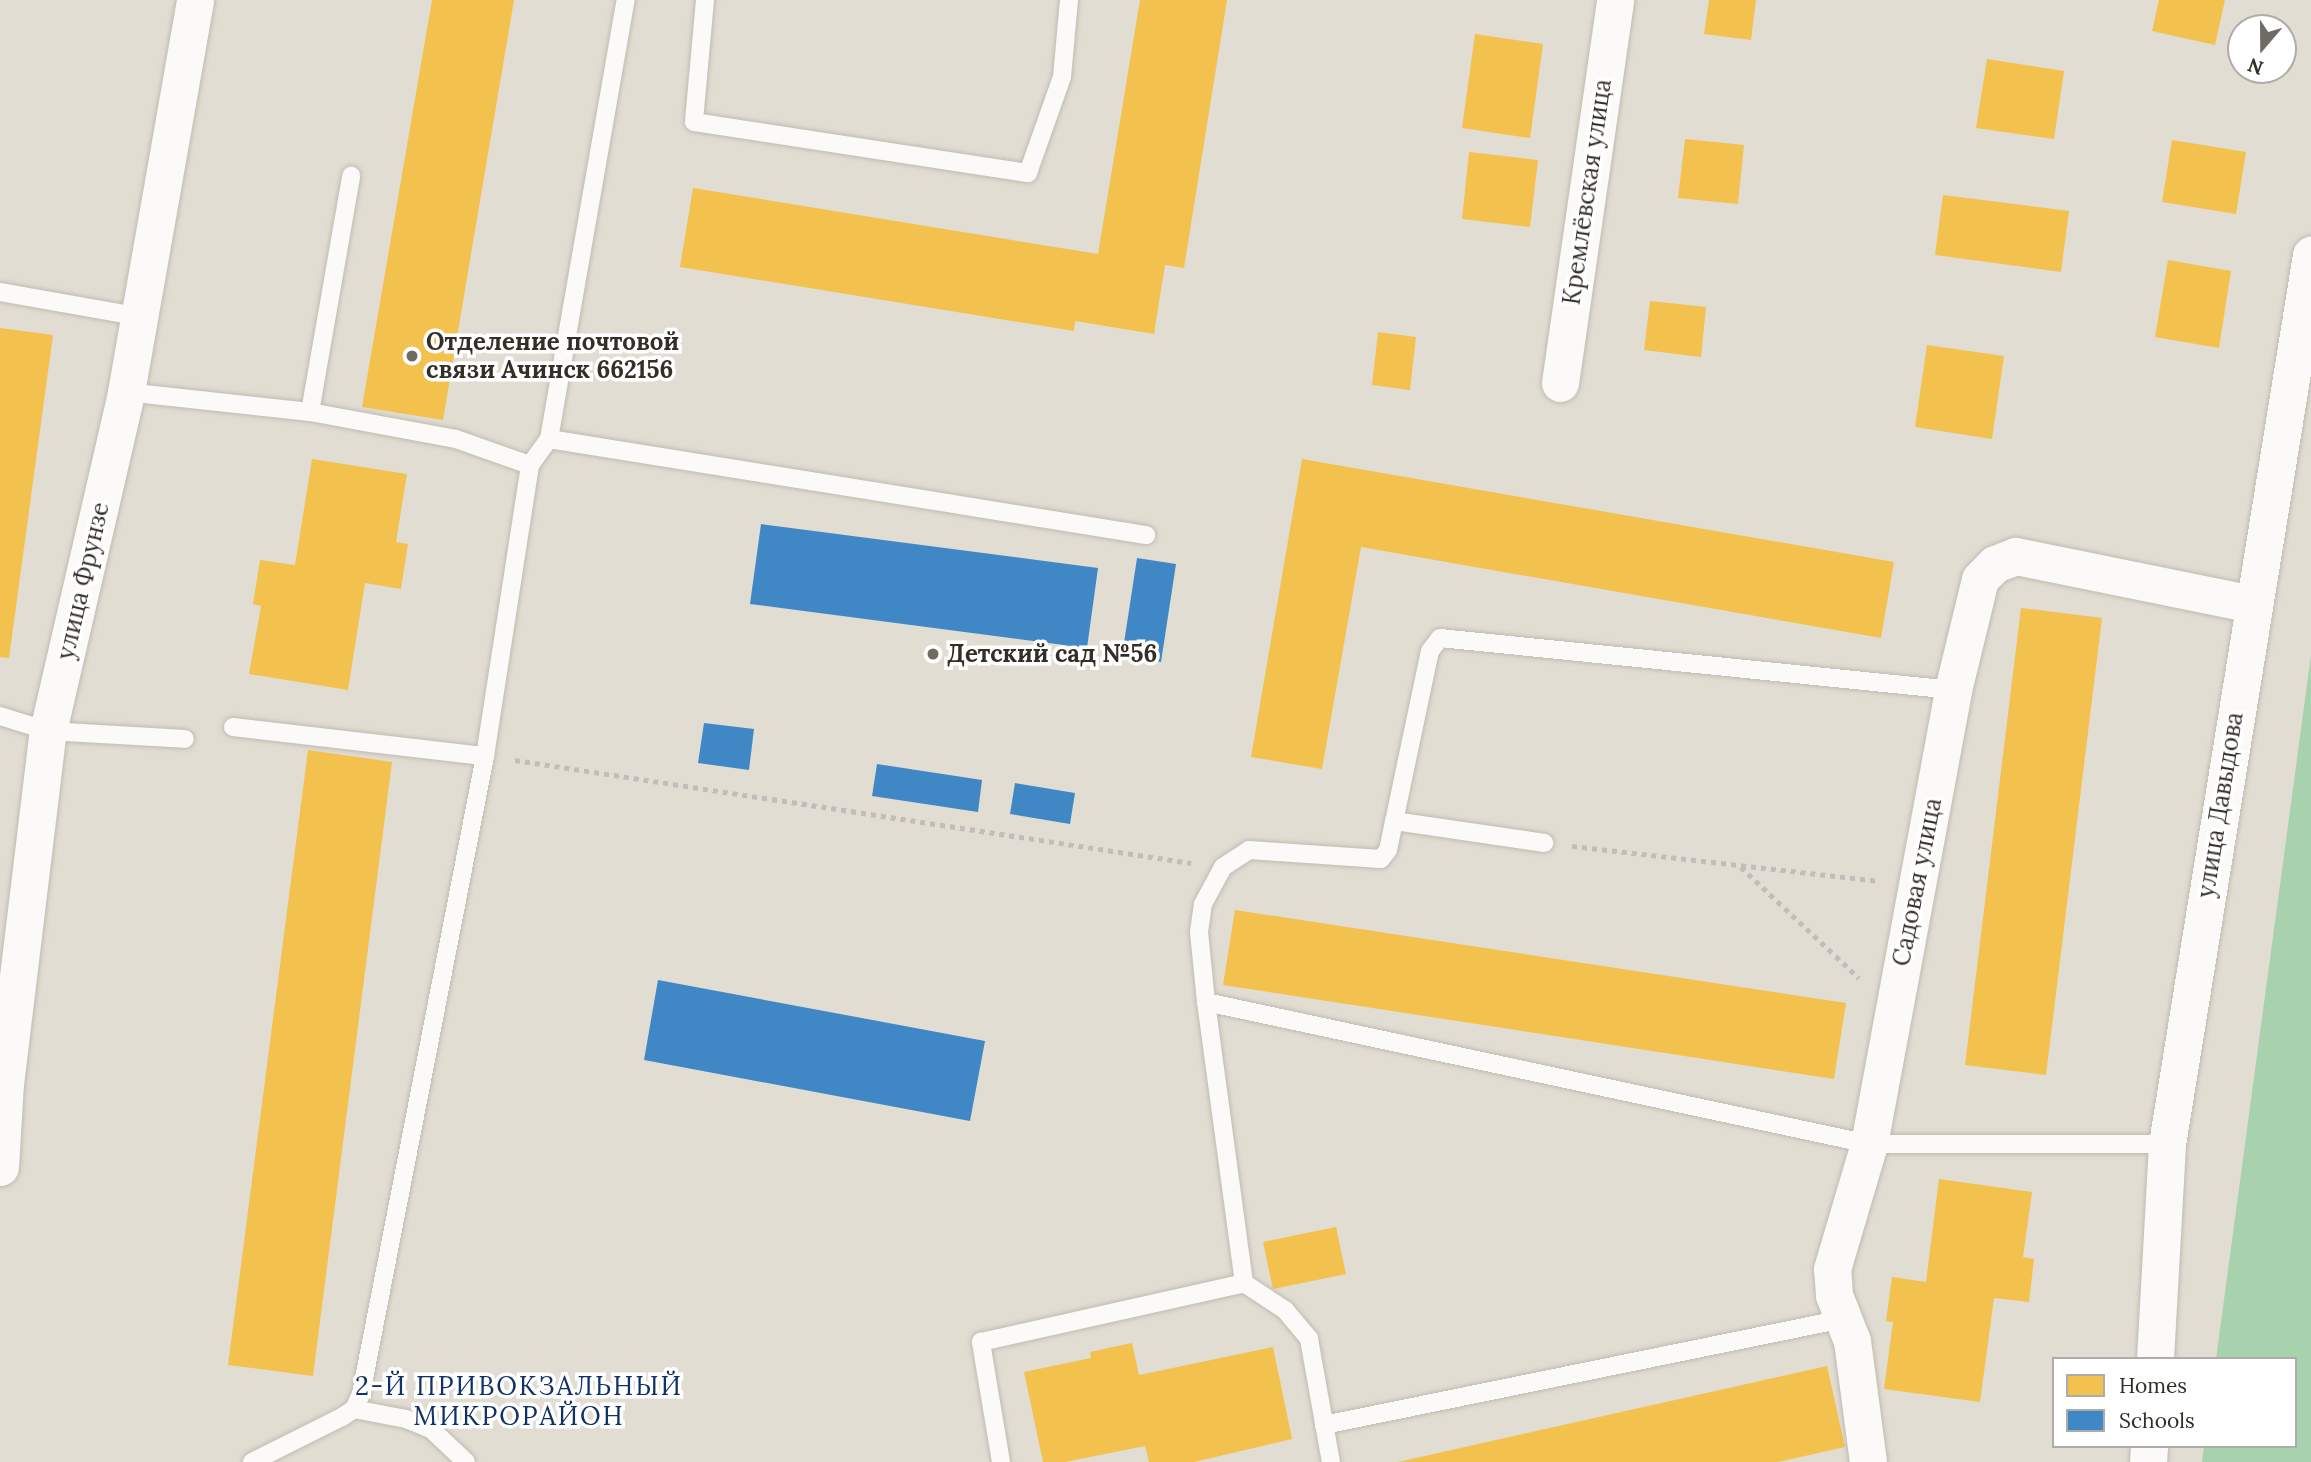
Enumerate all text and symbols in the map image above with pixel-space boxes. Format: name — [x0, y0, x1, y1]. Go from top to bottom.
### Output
north arrow — [2227, 14, 2297, 84]
text: N — [2244, 53, 2267, 81]
street label: Кремлёвская улица — [1557, 77, 1617, 307]
place label: Отделение почтовой связи Ачинск 662156 — [426, 328, 679, 384]
marker: Отделение почтовой связи Ачинск 662156 — [404, 348, 420, 364]
street label: улица Фрунзе — [51, 499, 115, 663]
place label: Детский сад №56 — [947, 640, 1157, 668]
marker: Детский сад №56 — [925, 646, 941, 662]
street label: улица Давыдова — [2191, 710, 2249, 900]
street label: Садовая улица — [1887, 795, 1947, 969]
legend — [2052, 1357, 2297, 1448]
district label: 2-Й ПРИВОКЗАЛЬНЫЙ МИКРОРАЙОН — [357, 1370, 681, 1432]
text: Homes — [2119, 1372, 2187, 1399]
text: Schools — [2119, 1407, 2195, 1434]

